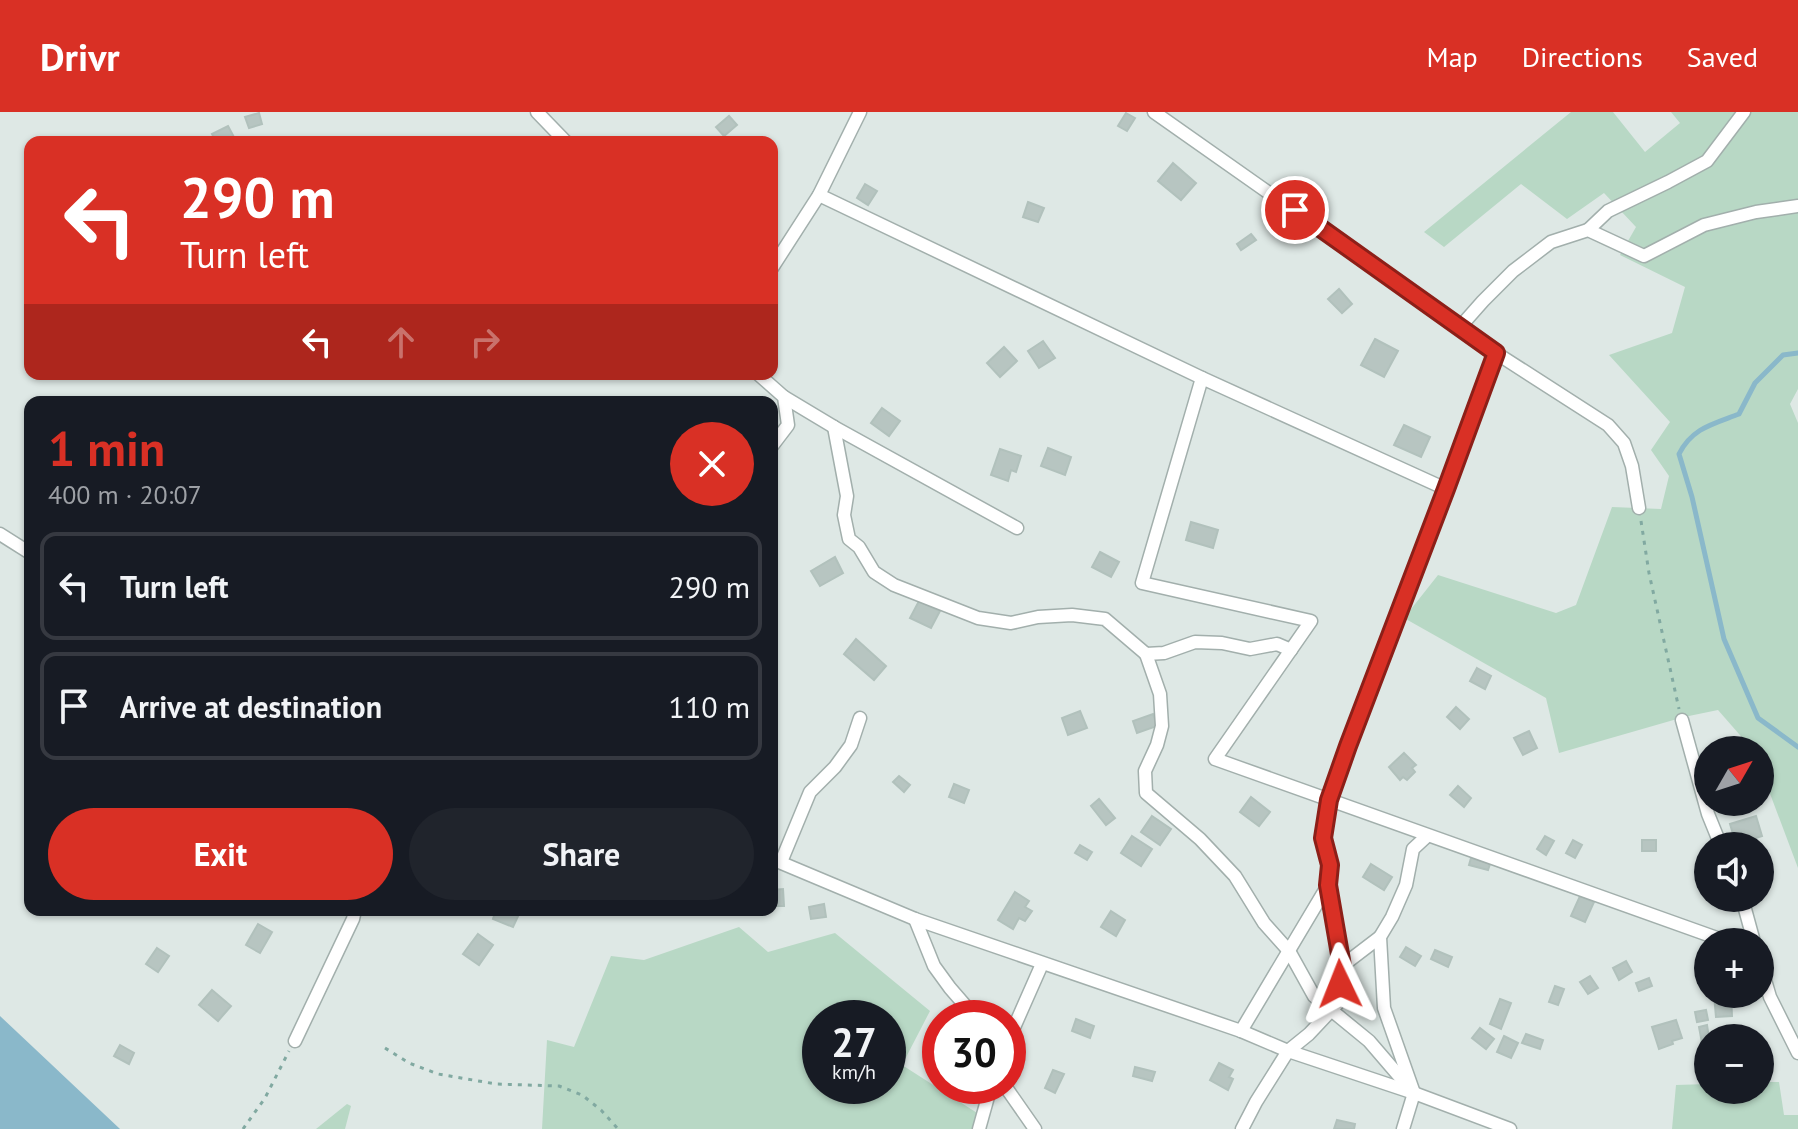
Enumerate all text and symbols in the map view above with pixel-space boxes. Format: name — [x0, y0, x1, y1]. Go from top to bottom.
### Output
text: Drivr — [40, 32, 120, 81]
text: Map — [1427, 38, 1478, 75]
text: Directions — [1522, 38, 1643, 75]
text: Saved — [1687, 38, 1758, 75]
text: 290 m — [180, 161, 335, 233]
icon: left — [48, 168, 152, 272]
pin — [1261, 176, 1329, 244]
icon: arrive — [1273, 188, 1317, 232]
text: Turn left — [180, 231, 309, 278]
icon: left — [295, 320, 339, 364]
icon: ahead — [379, 320, 423, 364]
icon: right — [463, 320, 507, 364]
text: 1 min — [48, 417, 165, 479]
button: close — [670, 422, 754, 506]
text: 400 m · 20:07 — [48, 478, 202, 511]
icon: left — [52, 564, 96, 608]
text: Turn left — [120, 567, 228, 606]
text: 290 m — [669, 567, 750, 606]
icon: arrive — [52, 684, 96, 728]
text: Arrive at destination — [120, 687, 382, 726]
text: 110 m — [669, 687, 750, 726]
north arrow — [1694, 736, 1774, 816]
map controls — [1694, 736, 1774, 1104]
button: Exit — [48, 808, 393, 900]
button: Share — [409, 808, 754, 900]
button: sound — [1694, 832, 1774, 912]
button: + — [1694, 928, 1774, 1008]
position arrow — [1298, 942, 1382, 1026]
speed limit sign: 30 — [922, 1000, 1026, 1104]
text: 27 — [831, 1016, 877, 1068]
button: − — [1694, 1024, 1774, 1104]
text: km/h — [832, 1059, 876, 1085]

